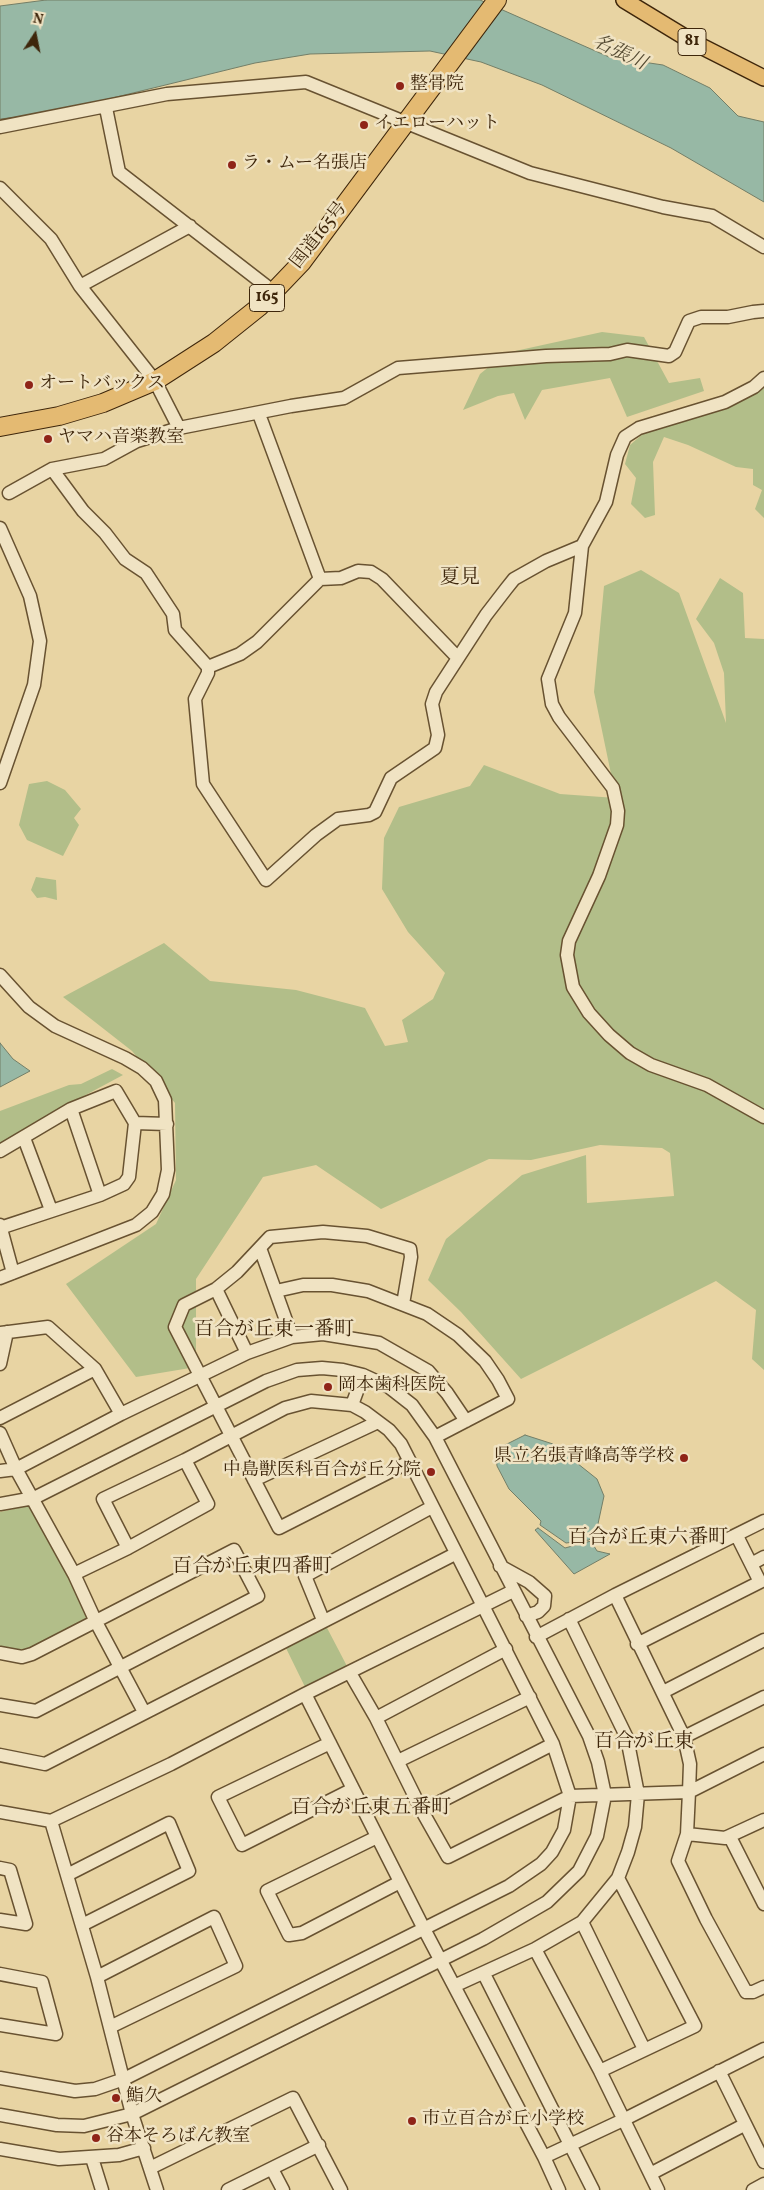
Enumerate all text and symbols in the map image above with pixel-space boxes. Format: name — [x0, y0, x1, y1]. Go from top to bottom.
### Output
text: N — [31, 9, 45, 30]
north arrow — [10, 10, 60, 60]
road number: 81 — [678, 28, 706, 56]
water label: 名張川 — [588, 31, 650, 77]
place label: 整骨院 — [410, 75, 464, 97]
marker: 整骨院 — [394, 80, 406, 92]
place label: イエローハット — [374, 114, 500, 136]
marker: イエローハット — [358, 119, 370, 131]
place label: ラ・ムー名張店 — [242, 154, 367, 176]
marker: ラ・ムー名張店 — [226, 159, 238, 171]
street label: 国道165号 — [287, 198, 353, 274]
road number: 165 — [250, 284, 284, 312]
place label: オートバックス — [39, 374, 165, 396]
marker: オートバックス — [23, 379, 35, 391]
place label: ヤマハ音楽教室 — [58, 428, 184, 450]
marker: ヤマハ音楽教室 — [42, 433, 54, 445]
district label: 夏見 — [440, 567, 480, 591]
district label: 百合が丘東一番町 — [194, 1319, 354, 1343]
place label: 岡本歯科医院 — [338, 1376, 446, 1398]
marker: 岡本歯科医院 — [322, 1381, 334, 1393]
place label: 県立名張青峰高等学校 — [494, 1447, 674, 1469]
marker: 県立名張青峰高等学校 — [678, 1452, 690, 1464]
place label: 中島獣医科百合が丘分院 — [223, 1461, 421, 1483]
marker: 中島獣医科百合が丘分院 — [425, 1466, 437, 1478]
district label: 百合が丘東六番町 — [568, 1527, 728, 1551]
district label: 百合が丘東四番町 — [172, 1556, 332, 1580]
district label: 百合が丘東 — [594, 1731, 694, 1755]
district label: 百合が丘東五番町 — [291, 1797, 451, 1821]
place label: 鮨久 — [126, 2087, 162, 2109]
marker: 鮨久 — [110, 2092, 122, 2104]
place label: 市立百合が丘小学校 — [422, 2110, 584, 2132]
marker: 市立百合が丘小学校 — [406, 2115, 418, 2127]
place label: 谷本そろばん教室 — [106, 2127, 250, 2149]
marker: 谷本そろばん教室 — [90, 2132, 102, 2144]

